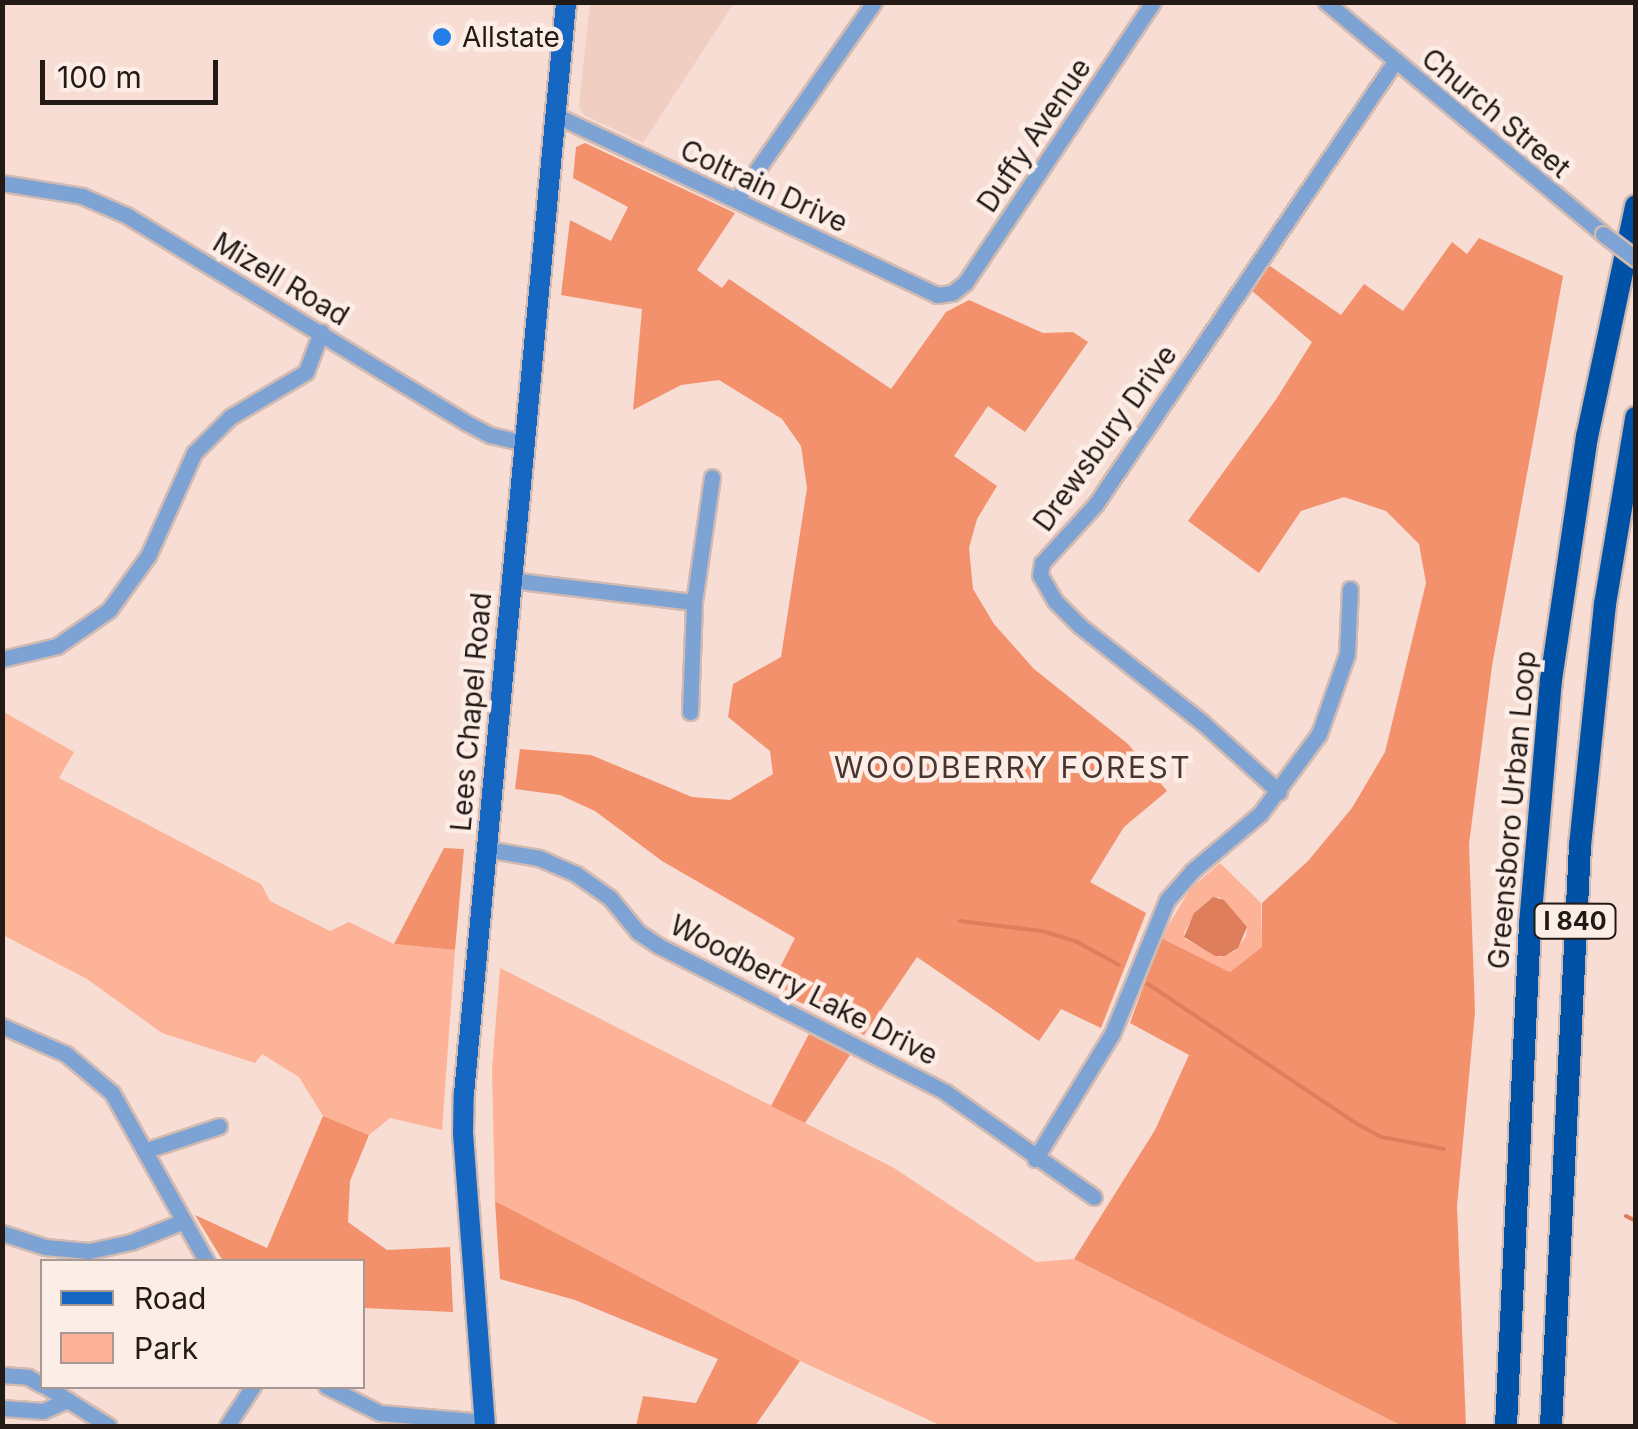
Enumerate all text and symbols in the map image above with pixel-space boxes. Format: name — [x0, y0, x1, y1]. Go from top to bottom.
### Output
place label: Allstate — [462, 20, 560, 54]
marker: Allstate — [431, 26, 453, 48]
scale bar — [45, 40, 222, 102]
street label: Church Street — [1415, 41, 1577, 185]
street label: Duffy Avenue — [970, 52, 1098, 218]
text: 100 m — [57, 59, 142, 95]
street label: Coltrain Drive — [675, 133, 853, 239]
street label: Mizell Road — [207, 225, 355, 333]
street label: Drewsbury Drive — [1026, 338, 1184, 538]
street label: Lees Chapel Road — [444, 591, 498, 833]
street label: Greensboro Urban Loop — [1481, 649, 1543, 971]
district label: WOODBERRY FOREST — [834, 749, 1192, 785]
road number: I 840 — [1532, 901, 1618, 941]
street label: Woodberry Lake Drive — [665, 908, 943, 1072]
legend — [40, 1259, 365, 1389]
text: Road — [134, 1280, 206, 1316]
text: Park — [134, 1330, 198, 1366]

